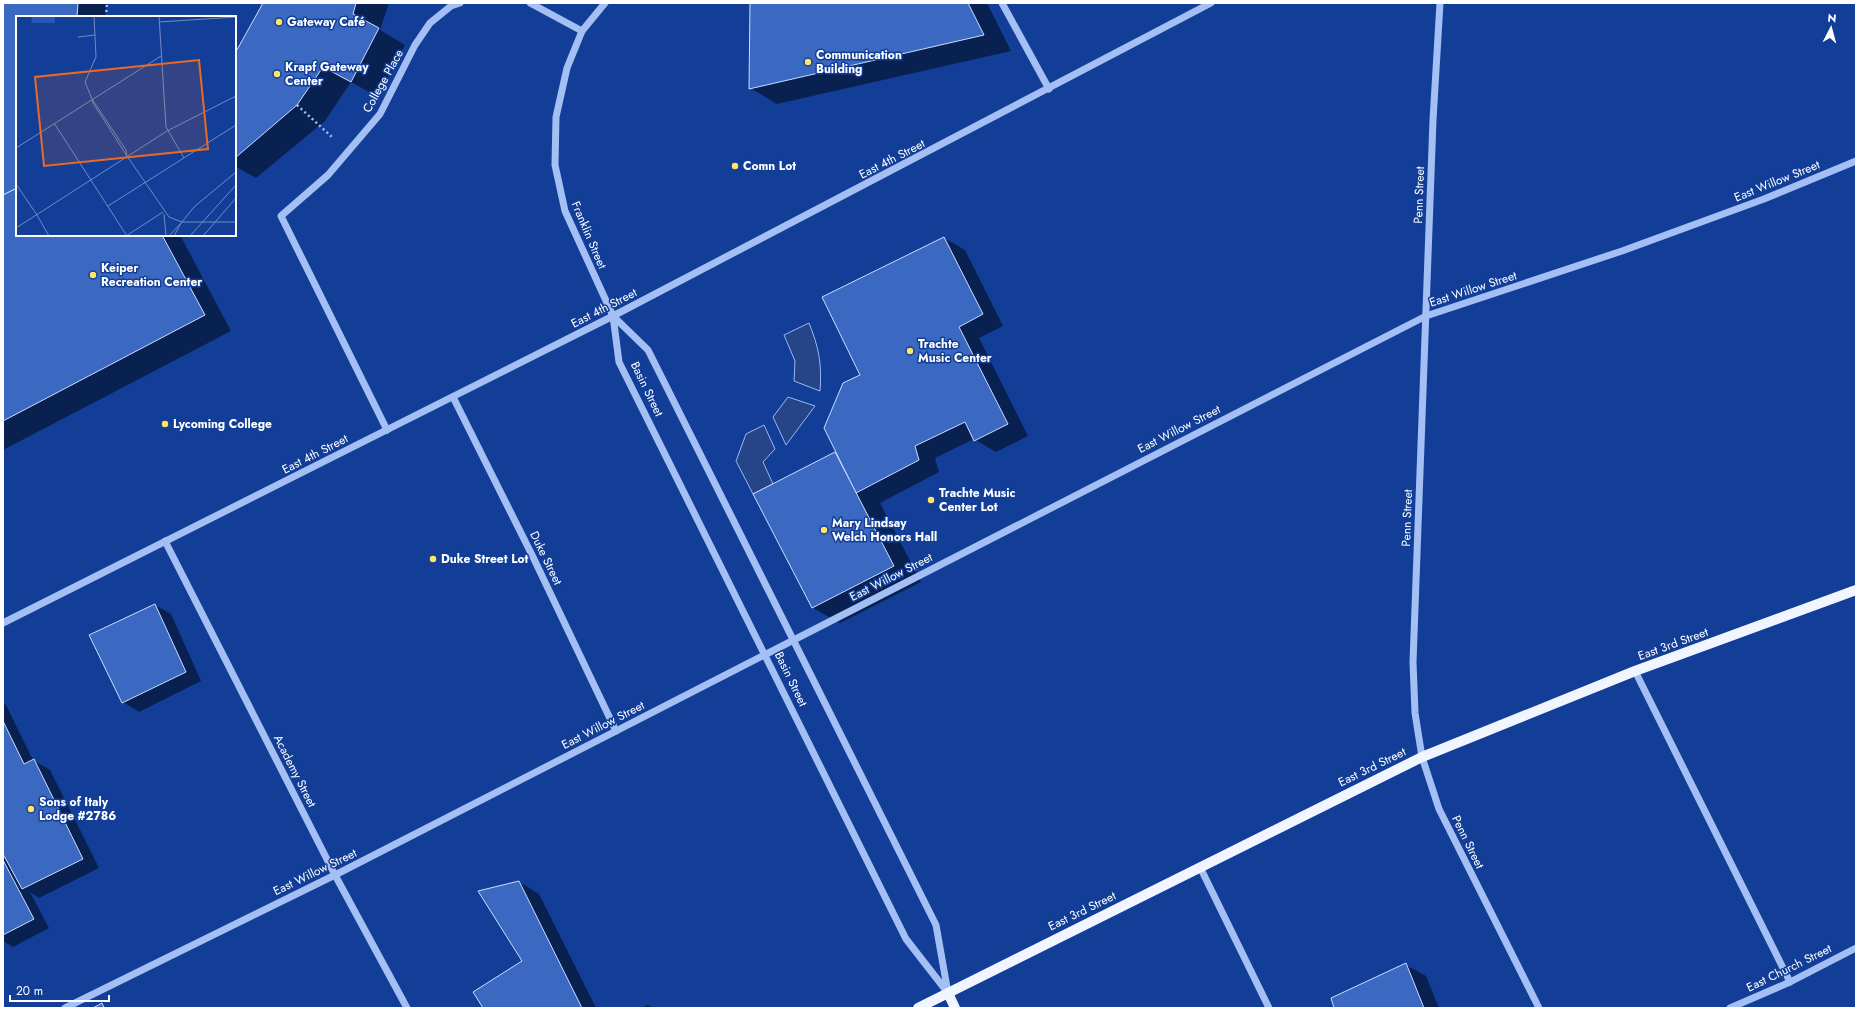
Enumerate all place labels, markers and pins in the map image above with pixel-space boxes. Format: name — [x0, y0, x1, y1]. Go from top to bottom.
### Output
place label: Gateway Café — [287, 13, 365, 31]
marker: Gateway Café — [274, 17, 284, 27]
place label: Communication Building — [816, 46, 902, 78]
marker: Communication Building — [803, 57, 813, 67]
place label: Krapf Gateway Center — [285, 58, 369, 90]
marker: Krapf Gateway Center — [272, 69, 282, 79]
place label: Comn Lot — [743, 157, 796, 175]
marker: Comn Lot — [730, 161, 740, 171]
place label: Keiper Recreation Center — [101, 259, 202, 291]
marker: Keiper Recreation Center — [88, 270, 98, 280]
place label: Trachte Music Center — [918, 335, 992, 367]
marker: Trachte Music Center — [905, 346, 915, 356]
place label: Lycoming College — [173, 415, 272, 433]
marker: Lycoming College — [160, 419, 170, 429]
place label: Trachte Music Center Lot — [939, 484, 1016, 516]
marker: Trachte Music Center Lot — [926, 495, 936, 505]
place label: Mary Lindsay Welch Honors Hall — [832, 514, 937, 546]
marker: Mary Lindsay Welch Honors Hall — [819, 525, 829, 535]
place label: Duke Street Lot — [441, 550, 529, 568]
marker: Duke Street Lot — [428, 554, 438, 564]
place label: Sons of Italy Lodge #2786 — [39, 793, 116, 825]
marker: Sons of Italy Lodge #2786 — [26, 804, 36, 814]

